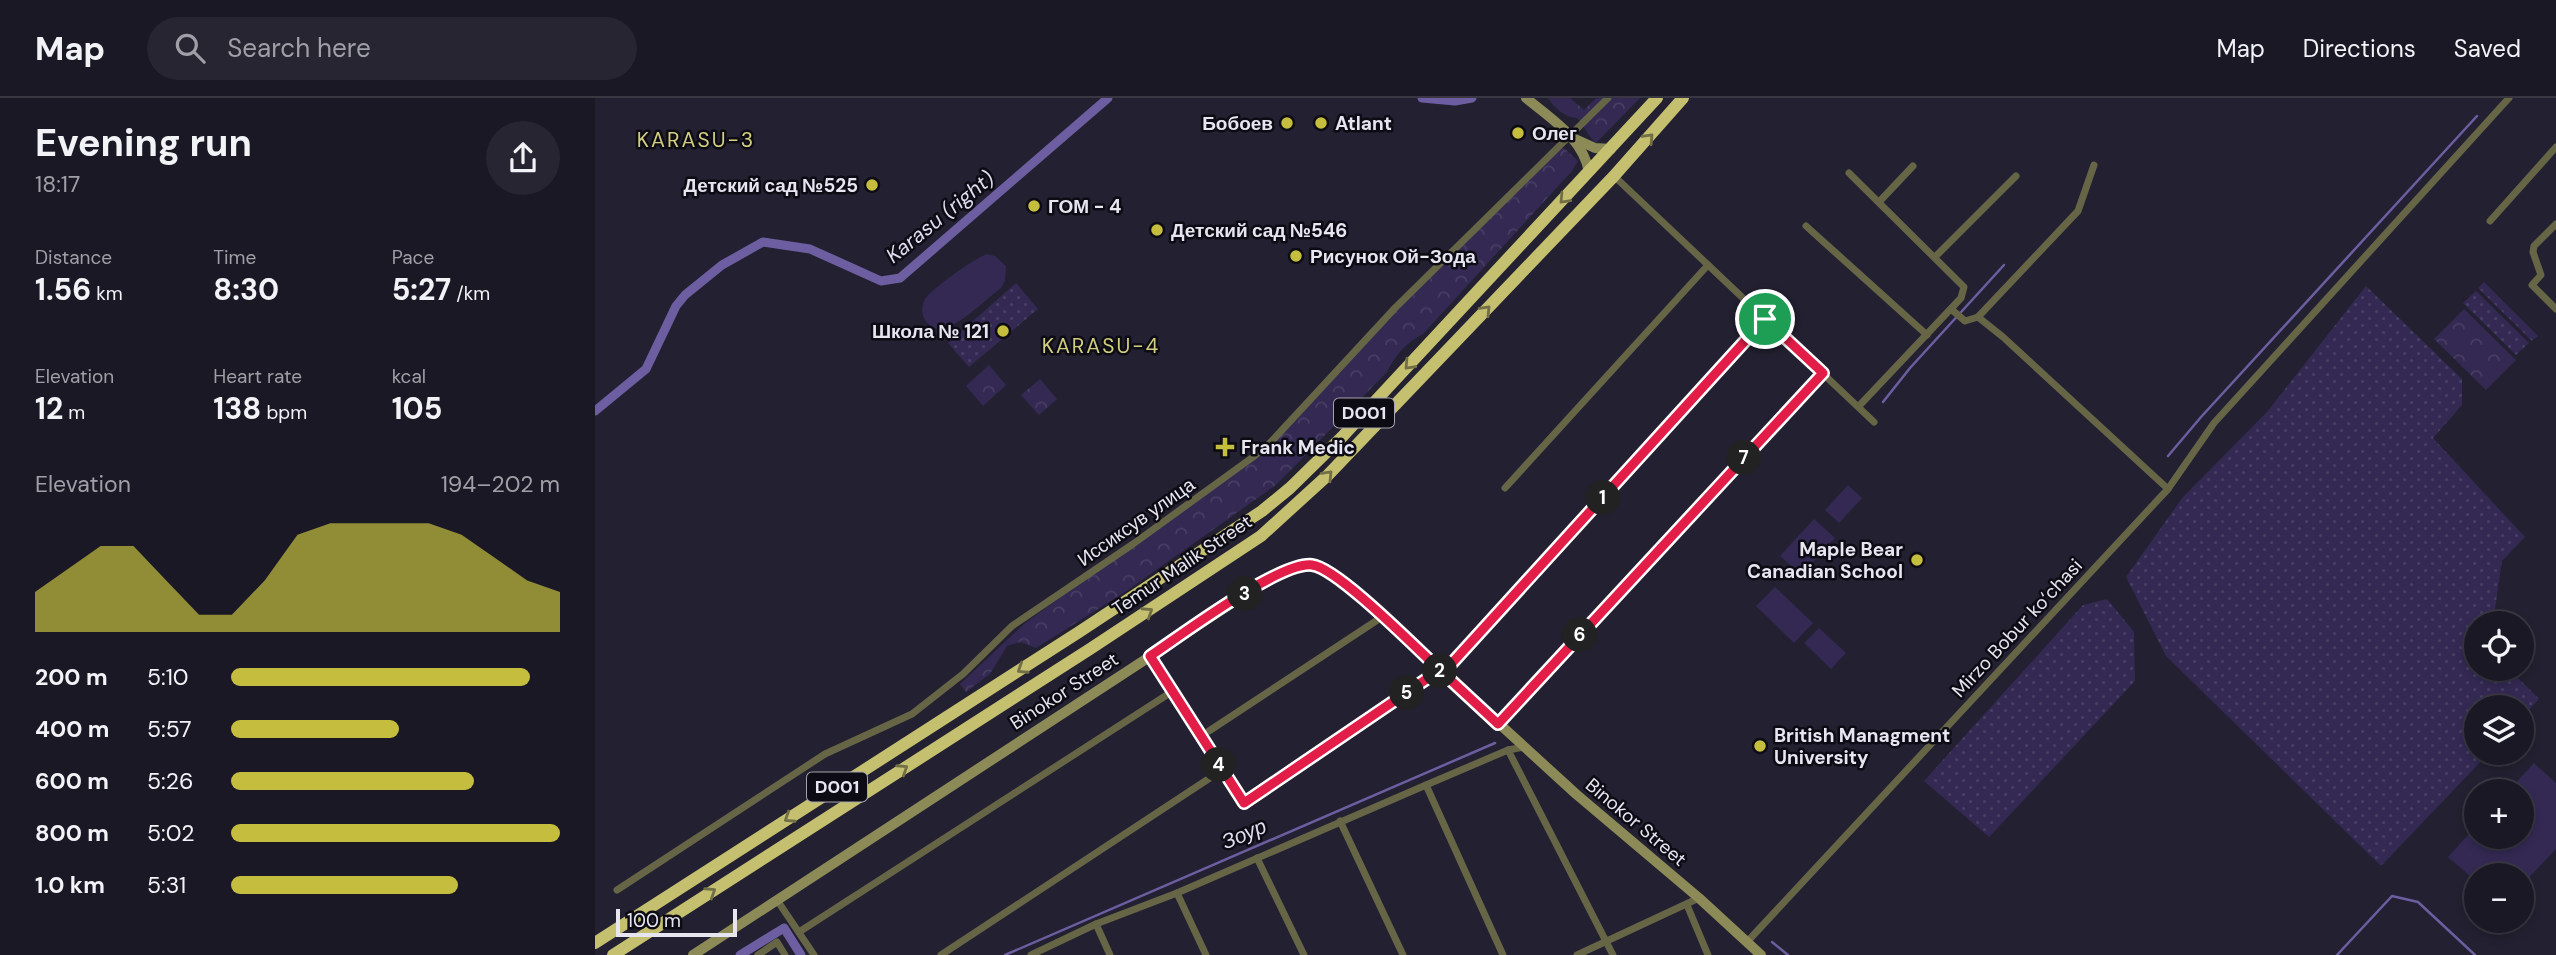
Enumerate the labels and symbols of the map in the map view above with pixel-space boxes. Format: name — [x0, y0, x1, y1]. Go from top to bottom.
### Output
place label: Бобоев — [1202, 111, 1273, 136]
place label: Atlant — [1335, 111, 1392, 136]
marker: Бобоев — [1279, 115, 1295, 131]
marker: Atlant — [1313, 115, 1329, 131]
place label: Олег — [1532, 121, 1577, 146]
marker: Олег — [1510, 125, 1526, 141]
district label: KARASU-3 — [637, 126, 755, 154]
one-way arrow — [1641, 133, 1654, 146]
water label: Karasu (right) — [880, 165, 1000, 269]
place label: Детский сад №525 — [683, 173, 858, 198]
marker: Детский сад №525 — [864, 177, 880, 193]
one-way arrow — [1560, 191, 1573, 204]
place label: ГОМ - 4 — [1048, 194, 1121, 219]
marker: ГОМ - 4 — [1026, 198, 1042, 214]
place label: Детский сад №546 — [1171, 218, 1347, 243]
marker: Детский сад №546 — [1149, 222, 1165, 238]
place label: Рисунок Ой-Зода — [1310, 244, 1476, 269]
marker: Рисунок Ой-Зода — [1288, 248, 1304, 264]
pin — [1735, 289, 1795, 349]
one-way arrow — [1478, 305, 1490, 318]
place label: Школа № 121 — [872, 319, 989, 344]
marker: Школа № 121 — [995, 323, 1011, 339]
district label: KARASU-4 — [1042, 332, 1160, 360]
one-way arrow — [1405, 357, 1417, 370]
road number: D001 — [1334, 398, 1394, 428]
place label: Frank Medic — [1241, 435, 1355, 460]
marker: Frank Medic — [1215, 437, 1235, 457]
pin: 7 — [1727, 440, 1761, 476]
one-way arrow — [1320, 470, 1333, 483]
street label: Иссиксув улица — [1072, 472, 1200, 572]
pin: 1 — [1585, 480, 1621, 516]
street label: Temur Malik Street — [1107, 509, 1257, 621]
place label: Maple Bear Canadian School — [1747, 537, 1903, 584]
marker: Maple Bear Canadian School — [1909, 552, 1925, 568]
street label: Mirzo Bobur ko‘chasi — [1946, 553, 2088, 703]
pin: 3 — [1227, 576, 1263, 612]
one-way arrow — [1140, 607, 1153, 620]
pin: 6 — [1563, 618, 1597, 652]
street label: Binokor Street — [1005, 647, 1123, 735]
pin: 2 — [1423, 654, 1457, 688]
one-way arrow — [1016, 660, 1029, 673]
pin: 5 — [1389, 676, 1425, 710]
place label: British Managment University — [1774, 723, 1950, 770]
marker: British Managment University — [1752, 738, 1768, 754]
pin: 4 — [1201, 748, 1237, 782]
one-way arrow — [895, 765, 908, 778]
road number: D001 — [807, 772, 867, 802]
street label: Binokor Street — [1580, 772, 1692, 872]
one-way arrow — [784, 810, 797, 823]
water label: Зоур — [1217, 812, 1271, 856]
one-way arrow — [704, 887, 717, 900]
scale bar — [616, 906, 737, 938]

